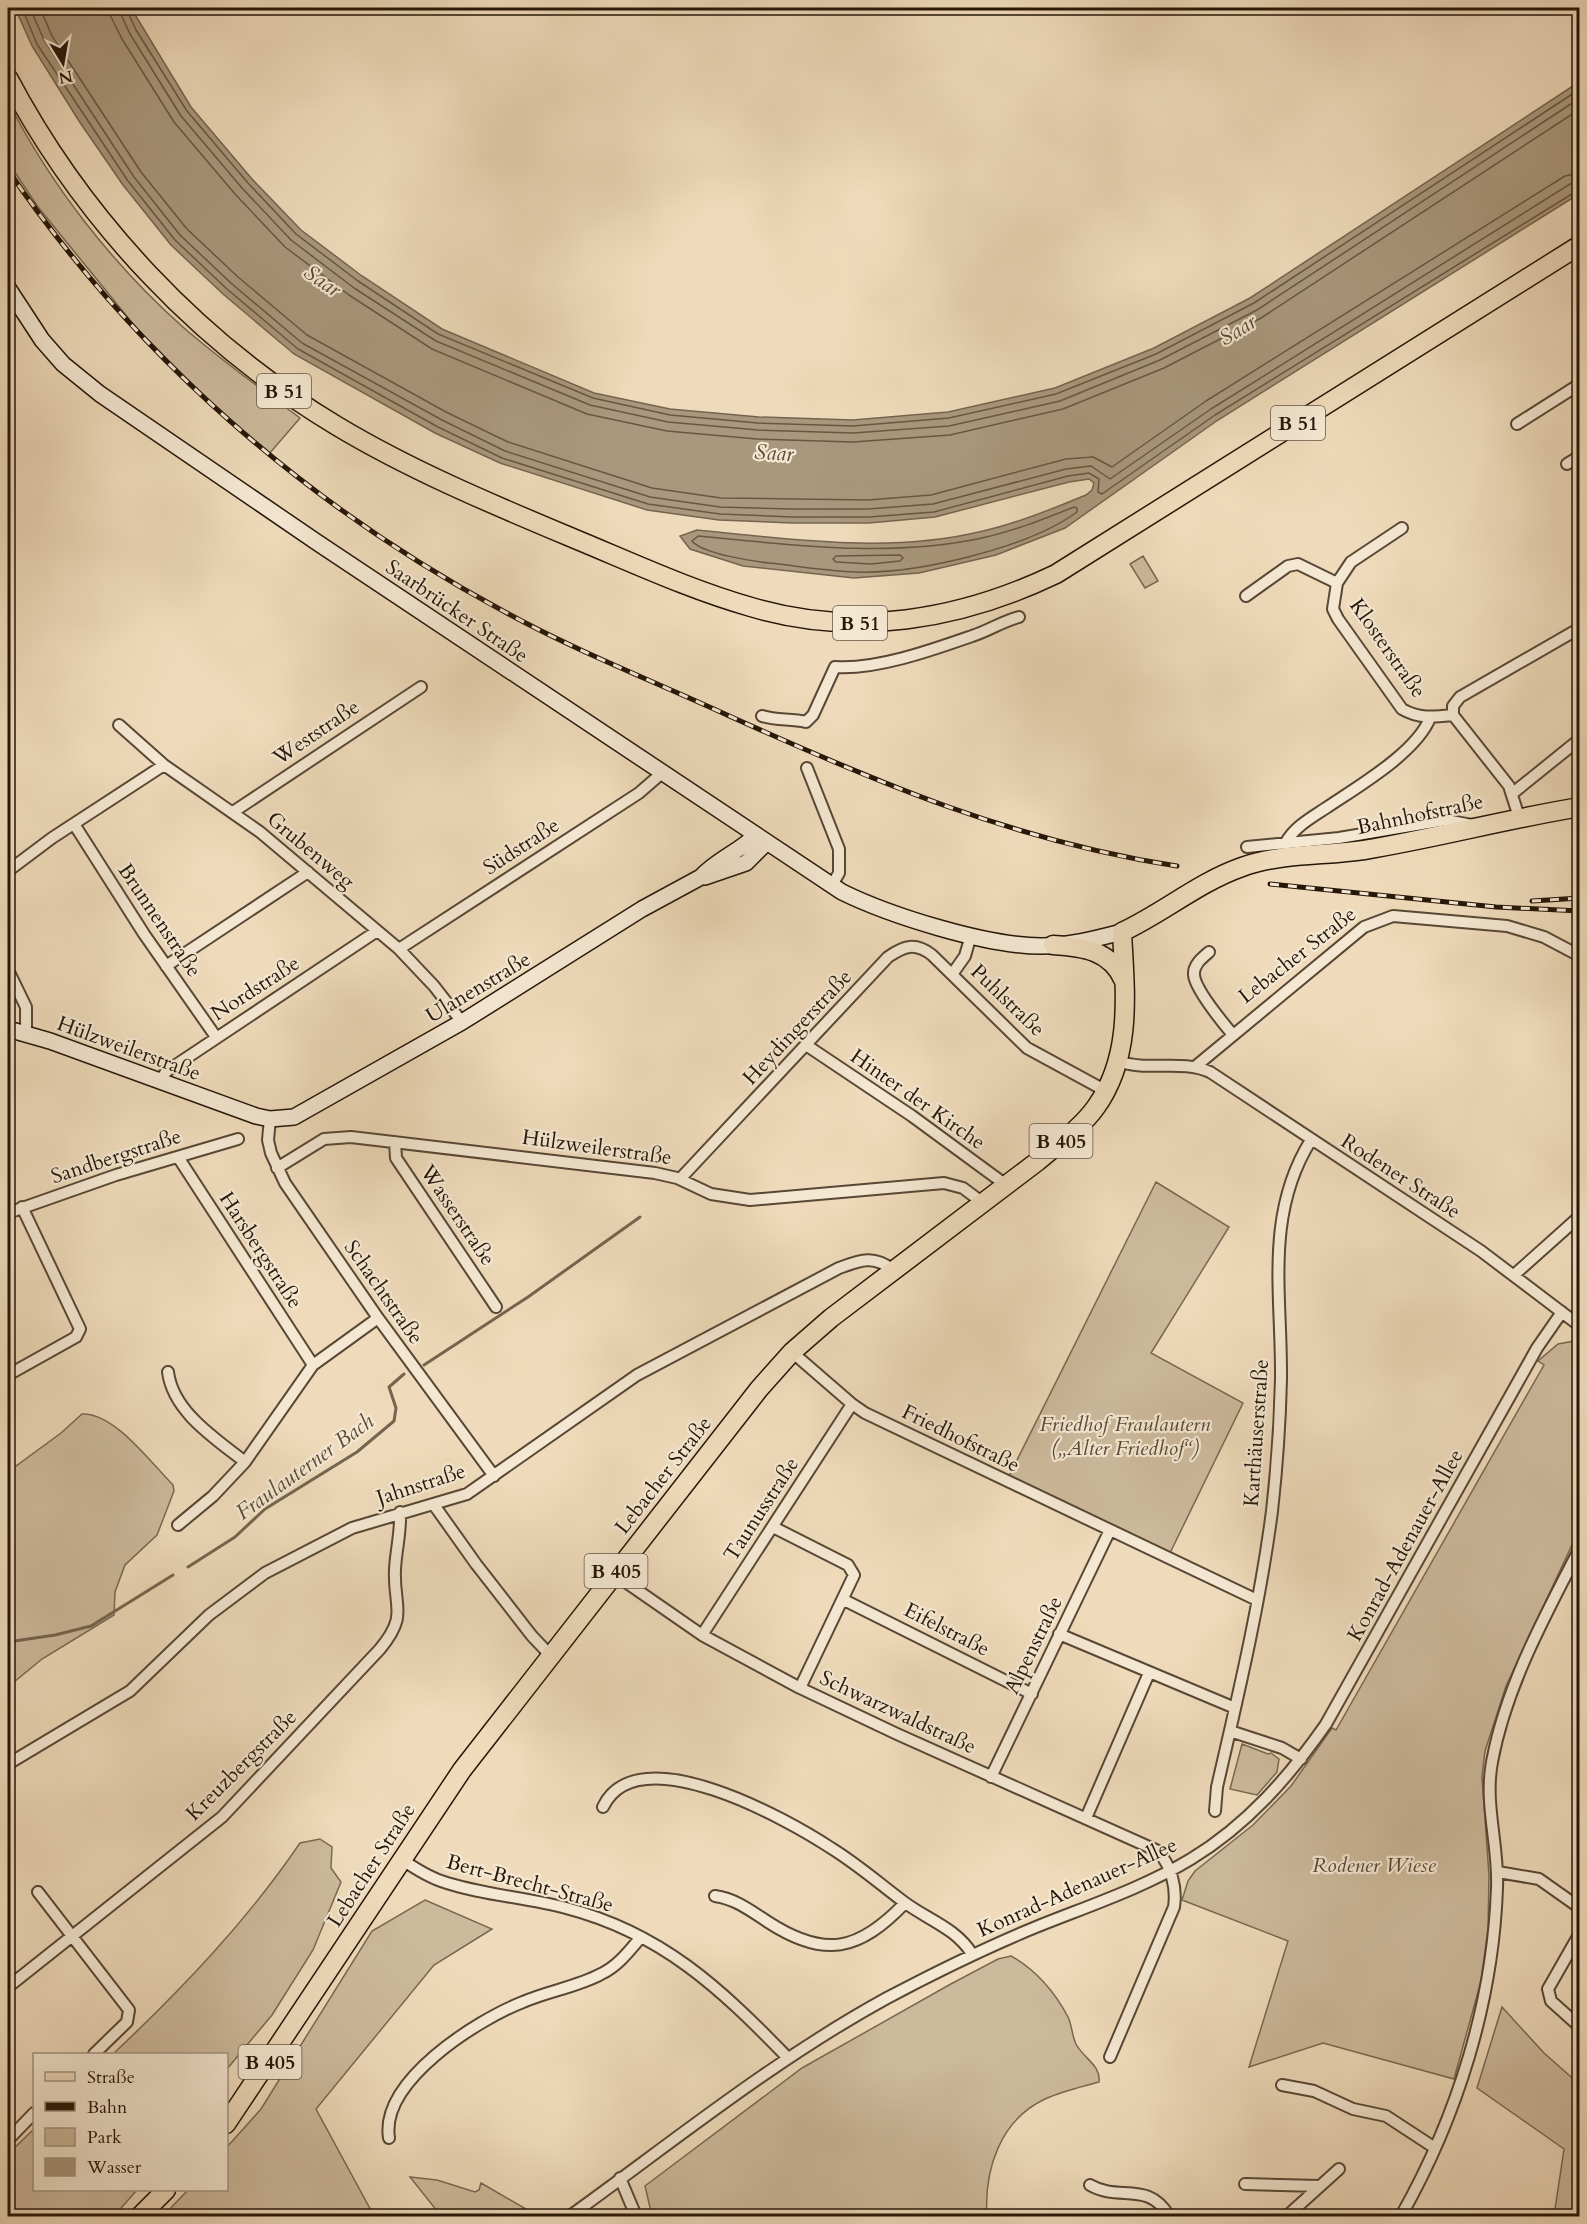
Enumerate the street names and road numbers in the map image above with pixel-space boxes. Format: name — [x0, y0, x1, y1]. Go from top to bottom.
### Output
road number: B 51 — [257, 374, 311, 408]
road number: B 51 — [1271, 406, 1325, 440]
street label: Saarbrücker Straße — [380, 553, 534, 670]
street label: Klosterstraße — [1343, 593, 1433, 704]
road number: B 51 — [833, 606, 887, 640]
street label: Weststraße — [266, 693, 365, 773]
street label: Bahnhofstraße — [1354, 787, 1486, 842]
street label: Grubenweg — [260, 805, 361, 896]
street label: Südstraße — [477, 811, 565, 882]
street label: Brunnenstraße — [111, 858, 208, 983]
street label: Lebacher Straße — [1232, 900, 1362, 1011]
street label: Ulanenstraße — [420, 945, 536, 1030]
street label: Nordstraße — [205, 949, 305, 1028]
street label: Puhlstraße — [964, 958, 1051, 1043]
street label: Heydingerstraße — [736, 963, 859, 1092]
street label: Hülzweilerstraße — [53, 1009, 205, 1088]
street label: Hinter der Kirche — [844, 1042, 991, 1157]
street label: Sandbergstraße — [47, 1122, 185, 1191]
street label: Hülzweilerstraße — [520, 1123, 674, 1172]
road number: B 405 — [1030, 1124, 1092, 1158]
street label: Rodener Straße — [1335, 1127, 1466, 1226]
street label: Wasserstraße — [413, 1158, 502, 1271]
street label: Harsbergstraße — [212, 1186, 309, 1314]
street label: Schachtstraße — [337, 1234, 430, 1350]
street label: Karthäuserstraße — [1237, 1358, 1276, 1508]
street label: Friedhofstraße — [897, 1397, 1025, 1480]
street label: Lebacher Straße — [608, 1410, 719, 1540]
street label: Konrad-Adenauer-Allee — [1340, 1444, 1470, 1647]
street label: Taunusstraße — [717, 1452, 806, 1567]
street label: Jahnstraße — [370, 1456, 469, 1513]
road number: B 405 — [584, 1554, 648, 1588]
street label: Alpenstraße — [997, 1592, 1070, 1699]
street label: Eifelstraße — [899, 1596, 995, 1663]
street label: Schwarzwaldstraße — [815, 1664, 981, 1761]
street label: Kreuzbergstraße — [179, 1703, 303, 1827]
street label: Lebacher Straße — [320, 1798, 422, 1933]
street label: Konrad-Adenauer-Allee — [973, 1830, 1182, 1945]
street label: Bert-Brecht-Straße — [443, 1847, 617, 1920]
road number: B 405 — [238, 2045, 302, 2079]

